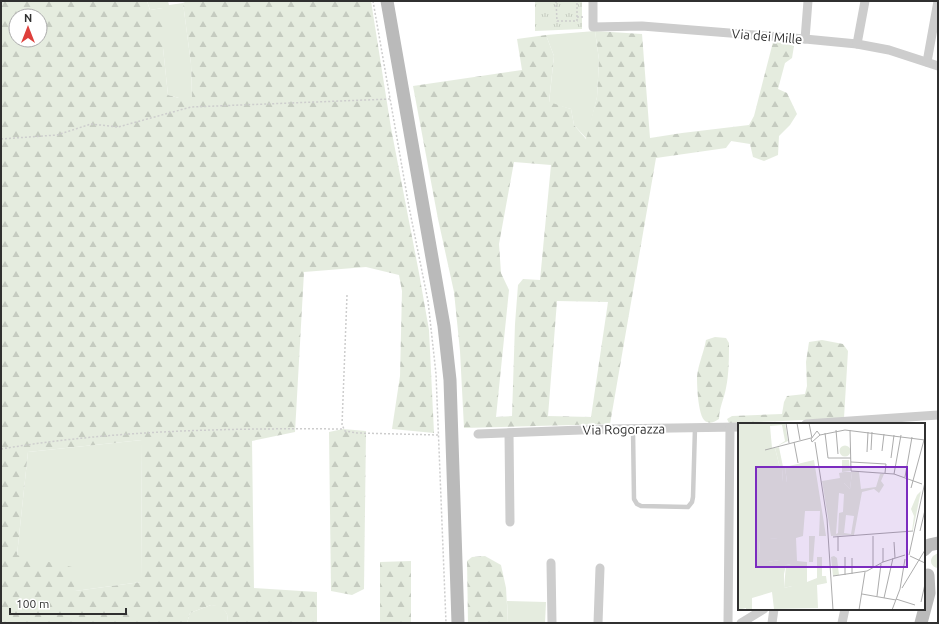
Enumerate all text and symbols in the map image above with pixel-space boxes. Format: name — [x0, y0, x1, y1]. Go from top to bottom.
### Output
north arrow — [8, 8, 48, 48]
text: N — [24, 12, 32, 24]
street label: Via dei Mille — [731, 26, 803, 46]
street label: Via Rogorazza — [583, 421, 665, 437]
inset map — [738, 423, 925, 610]
scale bar — [10, 590, 126, 616]
text: 100 m — [16, 597, 49, 610]

